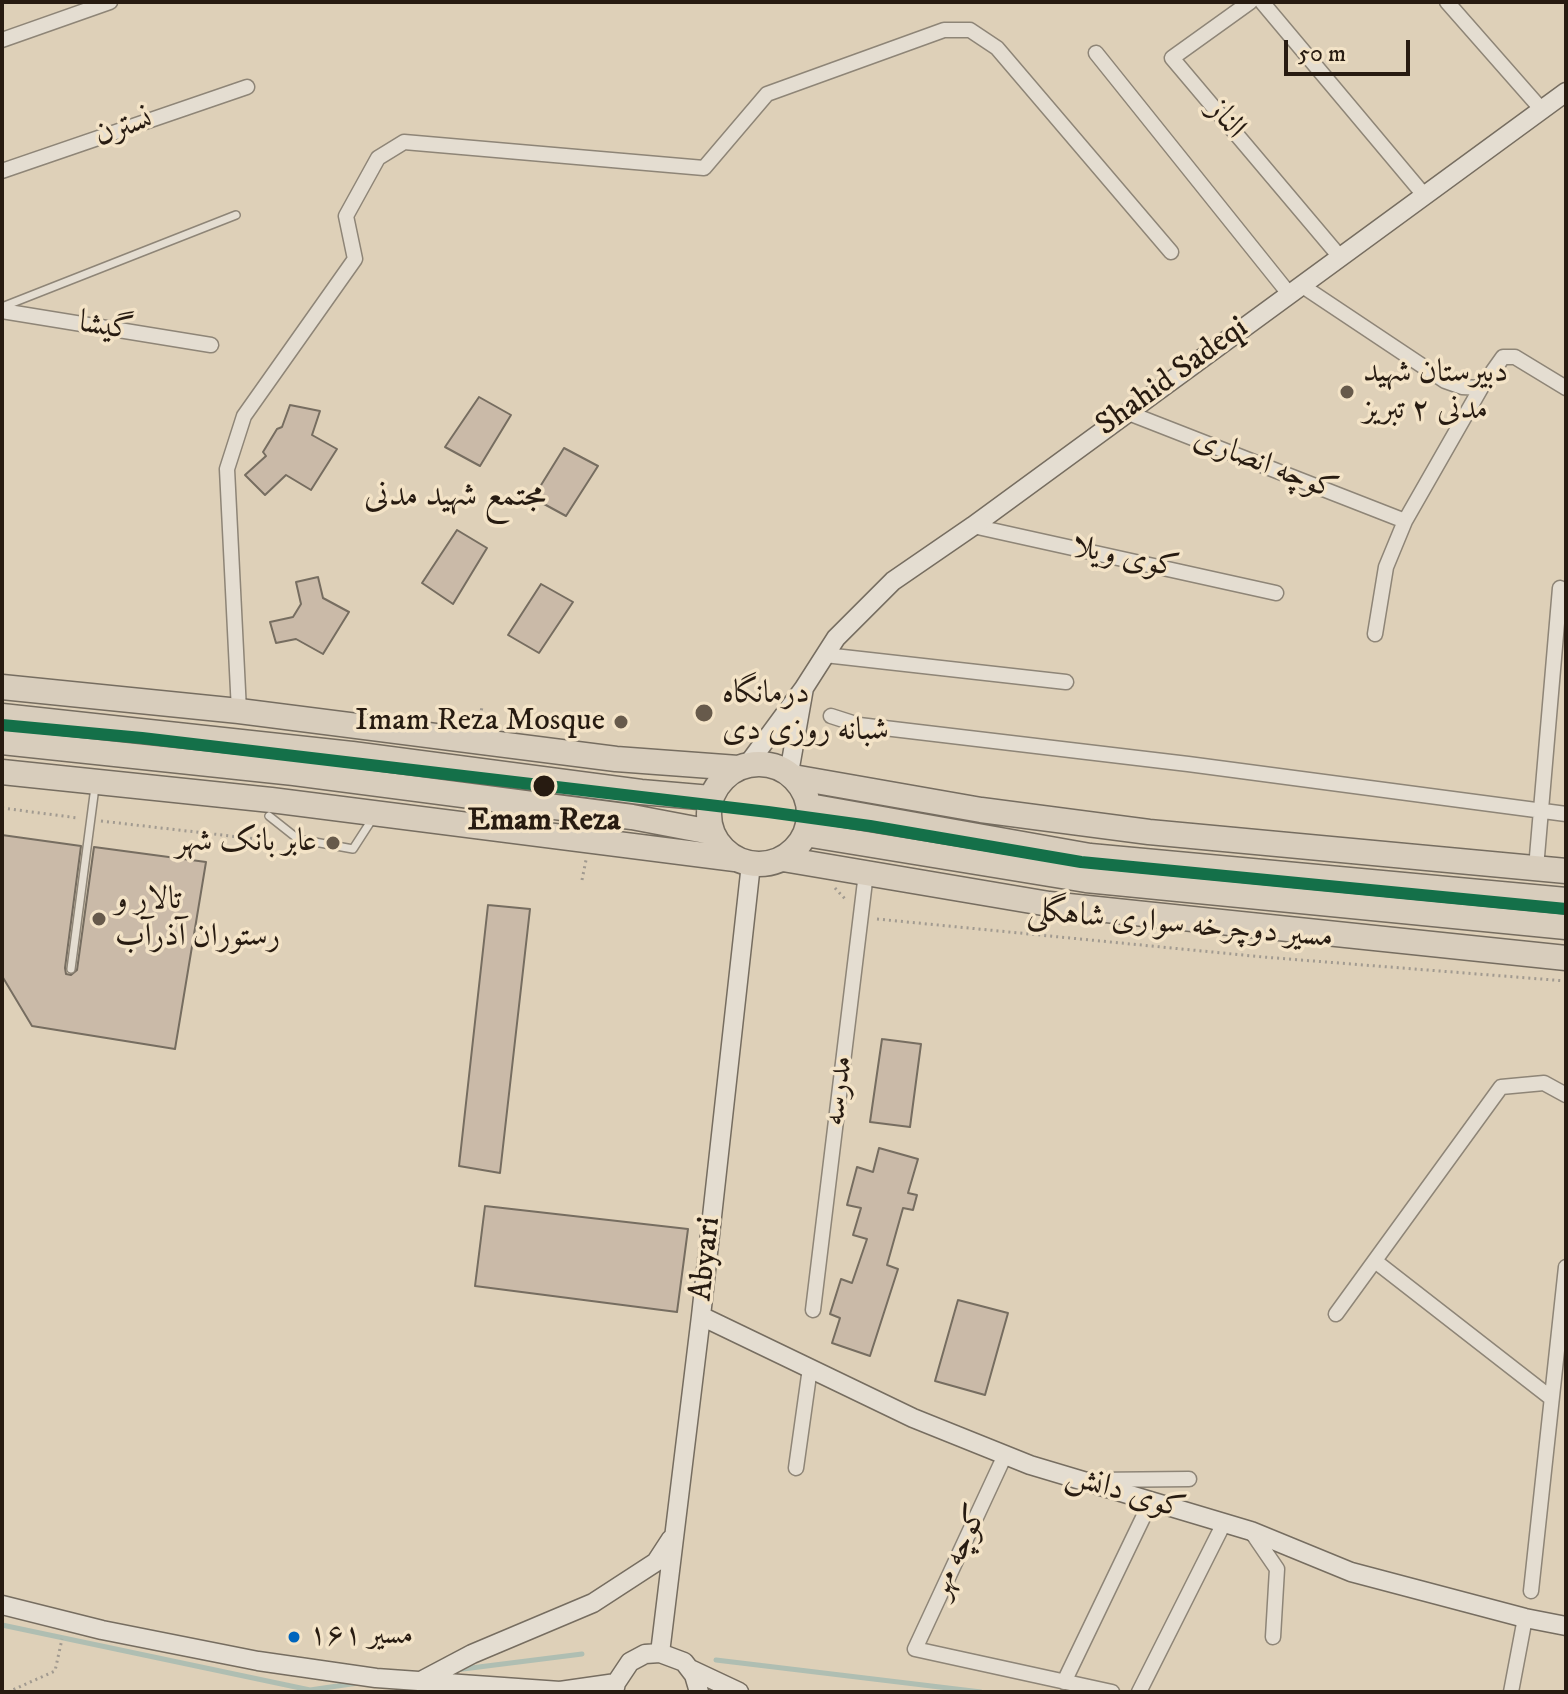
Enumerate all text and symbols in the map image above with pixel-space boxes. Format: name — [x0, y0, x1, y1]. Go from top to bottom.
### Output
scale bar — [1288, 24, 1414, 74]
text: 50 m — [1298, 39, 1346, 69]
street label: الناز — [1197, 92, 1253, 148]
street label: نسترن — [90, 101, 158, 157]
street label: گیشا — [76, 305, 136, 351]
street label: Shahid Sadeqi — [1089, 310, 1257, 446]
place label: دبیرستان شهید مدنی ۲ تبریز — [1363, 355, 1508, 430]
marker: دبیرستان شهید مدنی ۲ تبریز — [1338, 383, 1356, 401]
street label: کوچه انصاری — [1188, 421, 1342, 511]
district label: مجتمع شهید مدنی — [364, 478, 546, 518]
street label: کوی ویلا — [1068, 529, 1182, 589]
place label: درمانگاه شبانه روزی دی — [722, 676, 889, 751]
marker: درمانگاه شبانه روزی دی — [693, 702, 715, 724]
place label: Imam Reza Mosque — [355, 703, 605, 741]
marker: Imam Reza Mosque — [612, 713, 630, 731]
marker: Emam Reza — [531, 773, 557, 799]
place label: Emam Reza — [467, 803, 621, 841]
place label: عابر بانک شهر — [176, 824, 317, 862]
marker: عابر بانک شهر — [324, 834, 342, 852]
place label: تالار و رستوران آذرآب — [115, 882, 280, 957]
street label: مسیر دوچرخه سواری شاهگلی — [1025, 893, 1335, 959]
marker: تالار و رستوران آذرآب — [90, 910, 108, 928]
street label: مدرسه — [817, 1054, 863, 1128]
street label: Abyari — [683, 1215, 731, 1303]
street label: کوی دانش — [1061, 1458, 1189, 1530]
street label: کوچه مهر — [922, 1499, 998, 1605]
place label: مسیر ۱۶۱ — [309, 1619, 413, 1655]
marker: مسیر ۱۶۱ — [286, 1629, 302, 1645]

